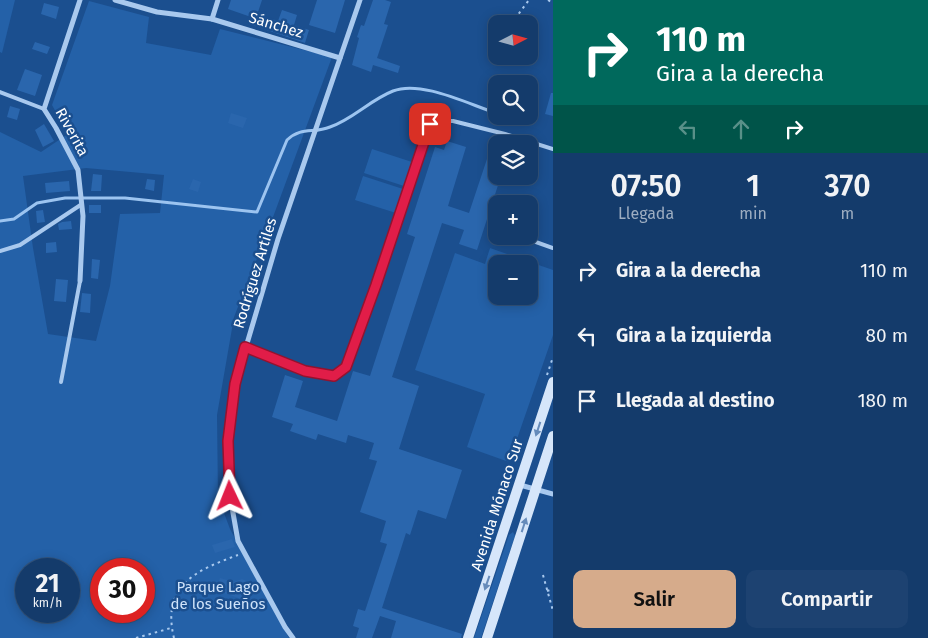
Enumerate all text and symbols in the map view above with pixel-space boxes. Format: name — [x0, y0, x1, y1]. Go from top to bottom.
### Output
street label: Sánchez — [247, 8, 306, 42]
north arrow — [488, 15, 538, 65]
map controls — [488, 15, 538, 305]
text: 110 m — [656, 18, 746, 60]
icon: right — [573, 20, 638, 85]
text: Gira a la derecha — [656, 60, 824, 87]
button: search — [488, 75, 538, 125]
pin — [409, 103, 451, 145]
street label: Riverita — [51, 105, 93, 159]
icon: arrive — [416, 110, 444, 138]
icon: left — [674, 115, 702, 143]
icon: ahead — [727, 115, 755, 143]
icon: right — [780, 115, 808, 143]
button: layers — [488, 135, 538, 185]
text: 07:50 — [610, 168, 682, 204]
text: 1 — [746, 168, 760, 204]
text: 370 — [824, 168, 871, 204]
button: + — [488, 195, 538, 245]
text: Llegada — [618, 204, 674, 223]
text: min — [739, 204, 767, 223]
text: m — [841, 204, 854, 223]
street label: Rodríguez Artiles — [230, 215, 280, 331]
button: − — [488, 255, 538, 305]
icon: right — [573, 257, 601, 285]
text: Gira a la derecha — [616, 259, 761, 282]
text: 110 m — [860, 259, 908, 282]
icon: left — [573, 322, 601, 350]
text: Gira a la izquierda — [616, 324, 772, 347]
text: 80 m — [866, 324, 908, 347]
icon: arrive — [573, 387, 601, 415]
text: Llegada al destino — [616, 389, 775, 412]
text: 180 m — [857, 389, 908, 412]
one-way arrow — [534, 421, 541, 436]
street label: Avenida Mónaco Sur — [467, 436, 527, 573]
position arrow — [203, 469, 255, 521]
one-way arrow — [521, 518, 529, 533]
speed limit sign: 30 — [90, 558, 155, 623]
text: 21 — [36, 569, 59, 599]
button: Salir — [573, 570, 736, 628]
button: Compartir — [746, 570, 908, 628]
one-way arrow — [482, 575, 490, 590]
park label: Parque Lago de los Sueños — [171, 578, 265, 613]
text: km/h — [33, 596, 62, 610]

